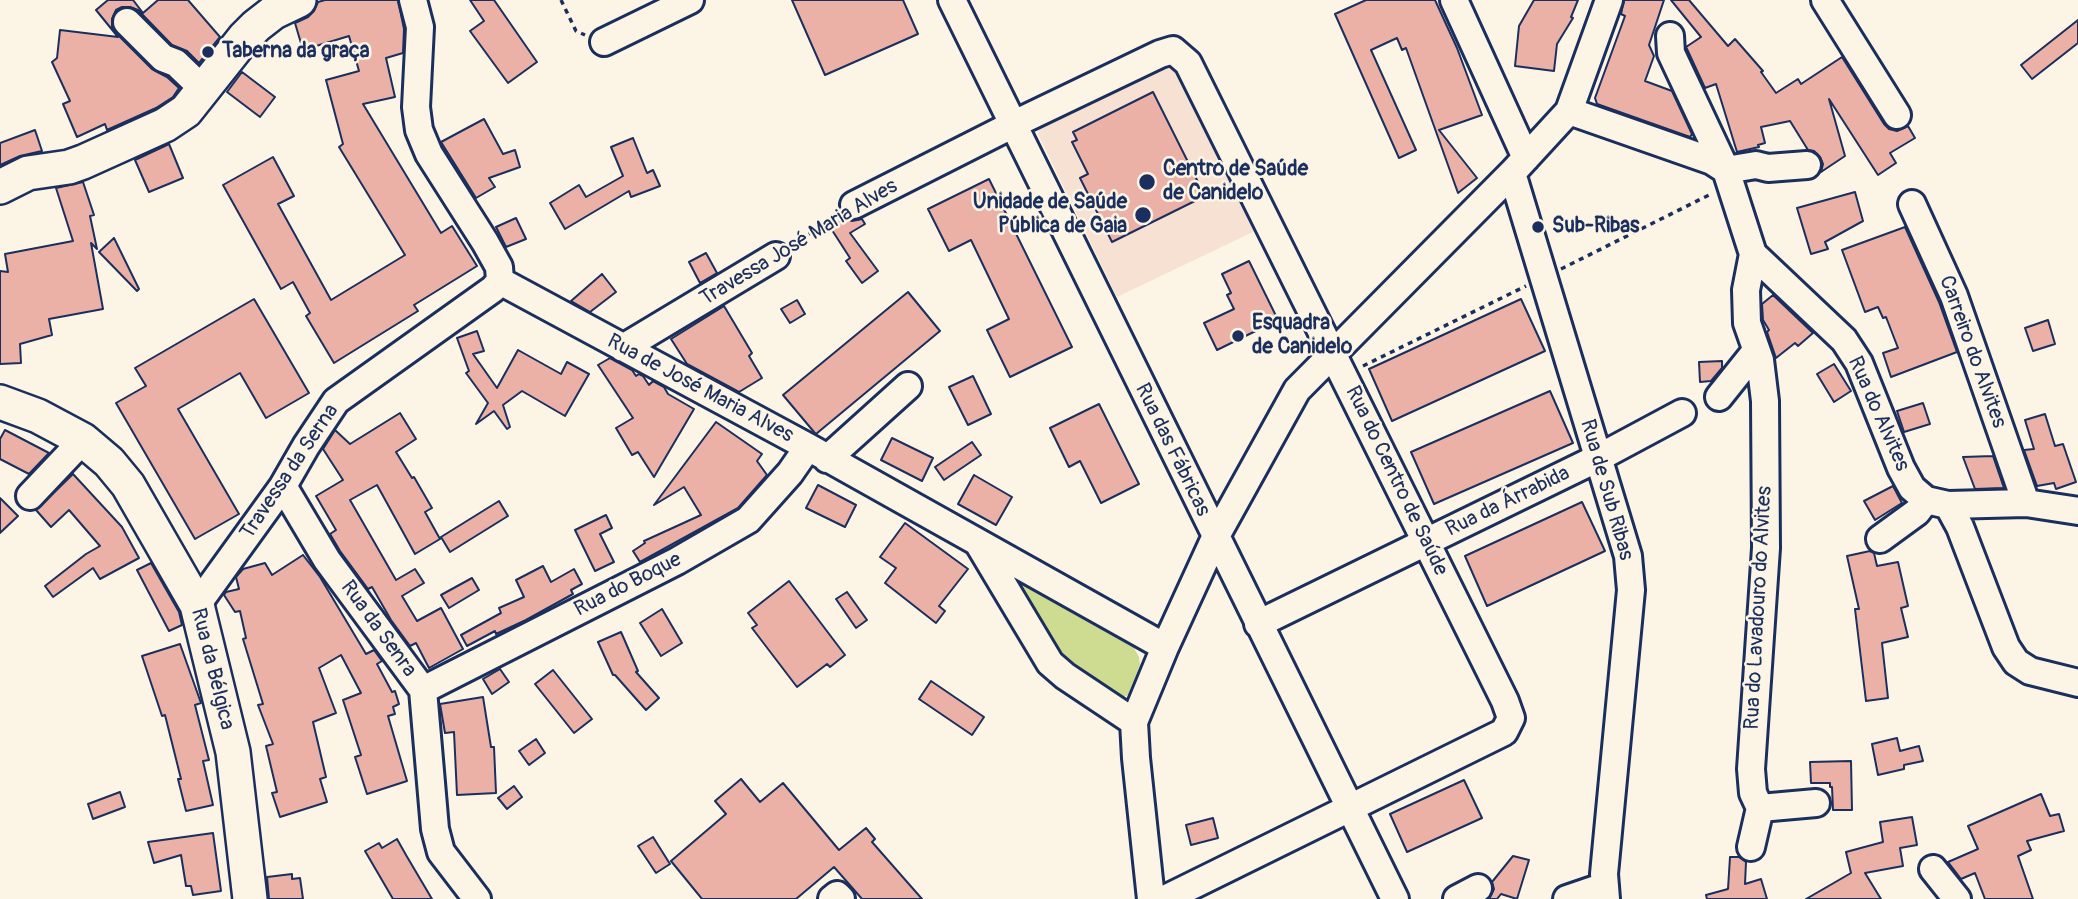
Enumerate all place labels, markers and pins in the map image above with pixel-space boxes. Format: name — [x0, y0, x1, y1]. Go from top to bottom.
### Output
place label: Taberna da graça — [222, 39, 370, 65]
marker: Taberna da graça — [200, 44, 216, 60]
place label: Centro de Saúde de Canidelo — [1163, 157, 1308, 207]
marker: Centro de Saúde de Canidelo — [1137, 172, 1157, 192]
place label: Unidade de Saúde Pública de Gaia — [973, 190, 1127, 240]
marker: Unidade de Saúde Pública de Gaia — [1133, 205, 1153, 225]
place label: Sub-Ribas — [1552, 214, 1639, 240]
marker: Sub-Ribas — [1530, 219, 1546, 235]
place label: Esquadra de Canidelo — [1252, 311, 1352, 361]
marker: Esquadra de Canidelo — [1230, 328, 1246, 344]

